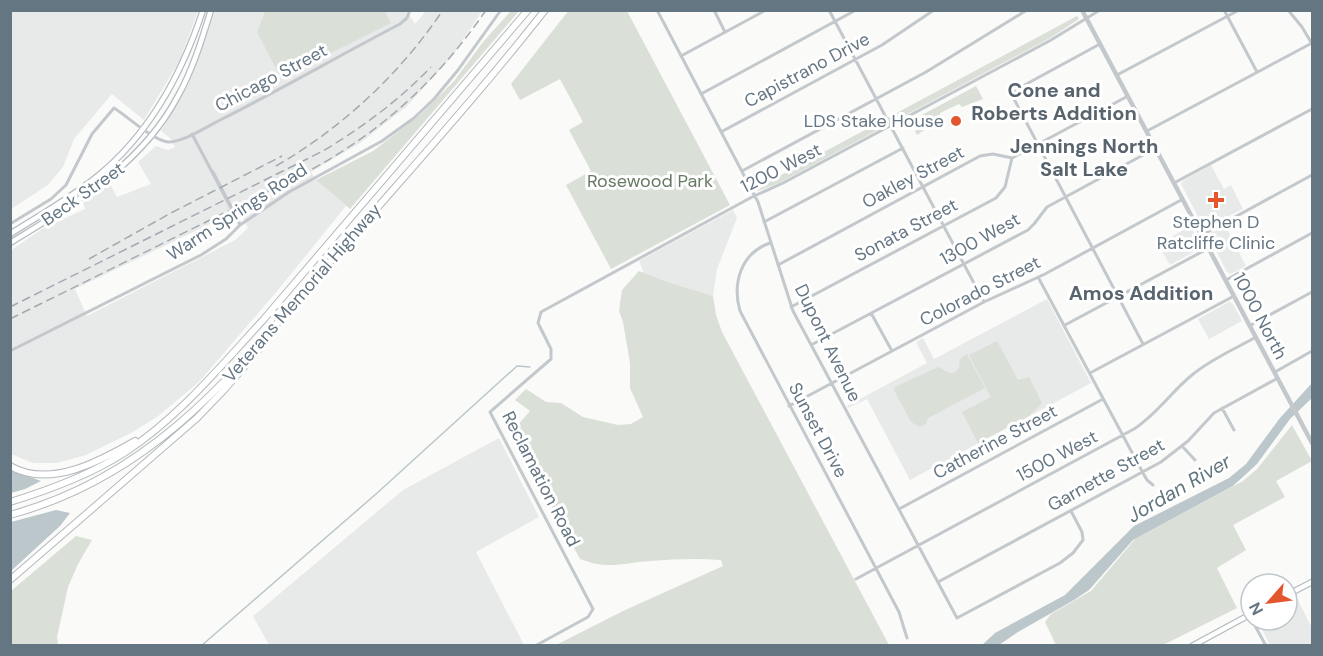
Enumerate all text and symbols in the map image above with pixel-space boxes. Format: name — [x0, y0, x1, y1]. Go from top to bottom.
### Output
street label: Capistrano Drive — [740, 27, 874, 113]
street label: Chicago Street — [211, 38, 331, 118]
district label: Cone and Roberts Addition — [971, 77, 1137, 126]
place label: LDS Stake House — [804, 109, 944, 133]
marker: LDS Stake House — [949, 114, 963, 128]
district label: Jennings North Salt Lake — [1010, 133, 1158, 182]
street label: 1200 West — [737, 137, 825, 199]
street label: Oakley Street — [858, 140, 968, 214]
street label: Beck Street — [37, 157, 129, 231]
street label: Warm Springs Road — [162, 158, 312, 266]
park label: Rosewood Park — [587, 169, 713, 193]
marker: Stephen D Ratcliffe Clinic — [1207, 191, 1225, 209]
street label: Sonata Street — [850, 193, 962, 267]
street label: Veterans Memorial Highway — [217, 198, 387, 388]
street label: 1300 West — [936, 207, 1024, 271]
place label: Stephen D Ratcliffe Clinic — [1157, 210, 1275, 255]
street label: Colorado Street — [916, 250, 1044, 332]
street label: 1000 North — [1227, 269, 1293, 363]
street label: Dupont Avenue — [789, 280, 867, 406]
district label: Amos Addition — [1069, 280, 1213, 306]
street label: Sunset Drive — [783, 378, 853, 482]
street label: Catherine Street — [929, 399, 1061, 485]
street label: Reclamation Road — [496, 407, 586, 551]
street label: 1500 West — [1012, 425, 1102, 487]
street label: Garnette Street — [1043, 433, 1169, 517]
water label: Jordan River — [1123, 448, 1236, 528]
north arrow — [1239, 572, 1299, 632]
text: N — [1244, 599, 1268, 619]

